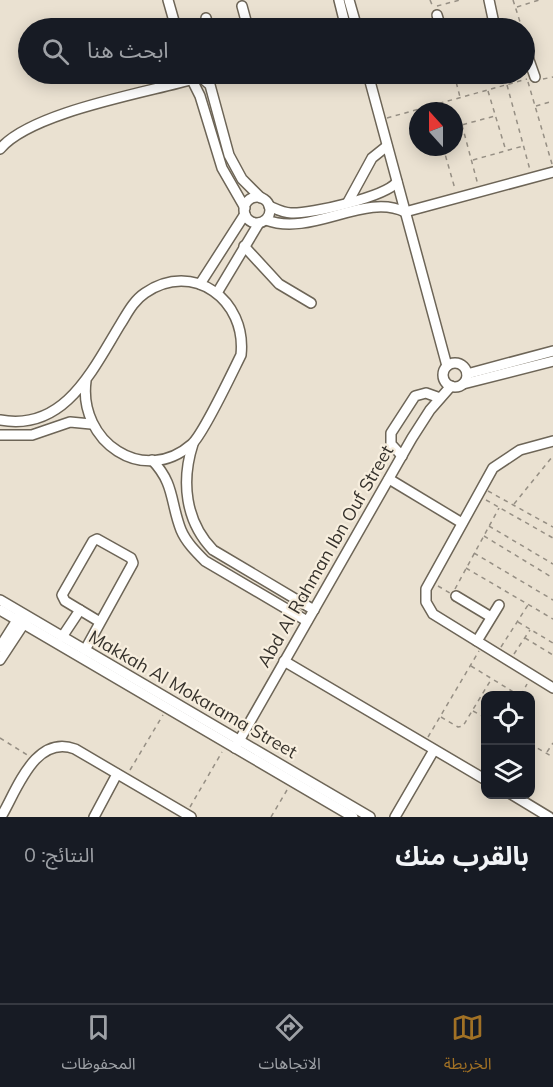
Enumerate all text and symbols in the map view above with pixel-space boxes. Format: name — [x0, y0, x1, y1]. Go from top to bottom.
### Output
search box — [18, 18, 535, 84]
icon: search — [39, 35, 72, 68]
text: ابحث هنا — [87, 36, 169, 64]
north arrow — [409, 102, 463, 156]
street label: Abd Al Rahman Ibn Ouf Street — [252, 441, 398, 671]
street label: Makkah Al Mokarama Street — [85, 625, 301, 763]
map controls — [481, 691, 535, 799]
button: locate — [481, 691, 535, 745]
button: layers — [481, 745, 535, 799]
text: بالقرب منك — [395, 839, 529, 872]
text: النتائج: 0 — [24, 842, 94, 867]
tab: المحفوظات — [61, 1011, 136, 1081]
tab: الاتجاهات — [258, 1011, 321, 1081]
tab: الخريطة — [444, 1011, 492, 1081]

